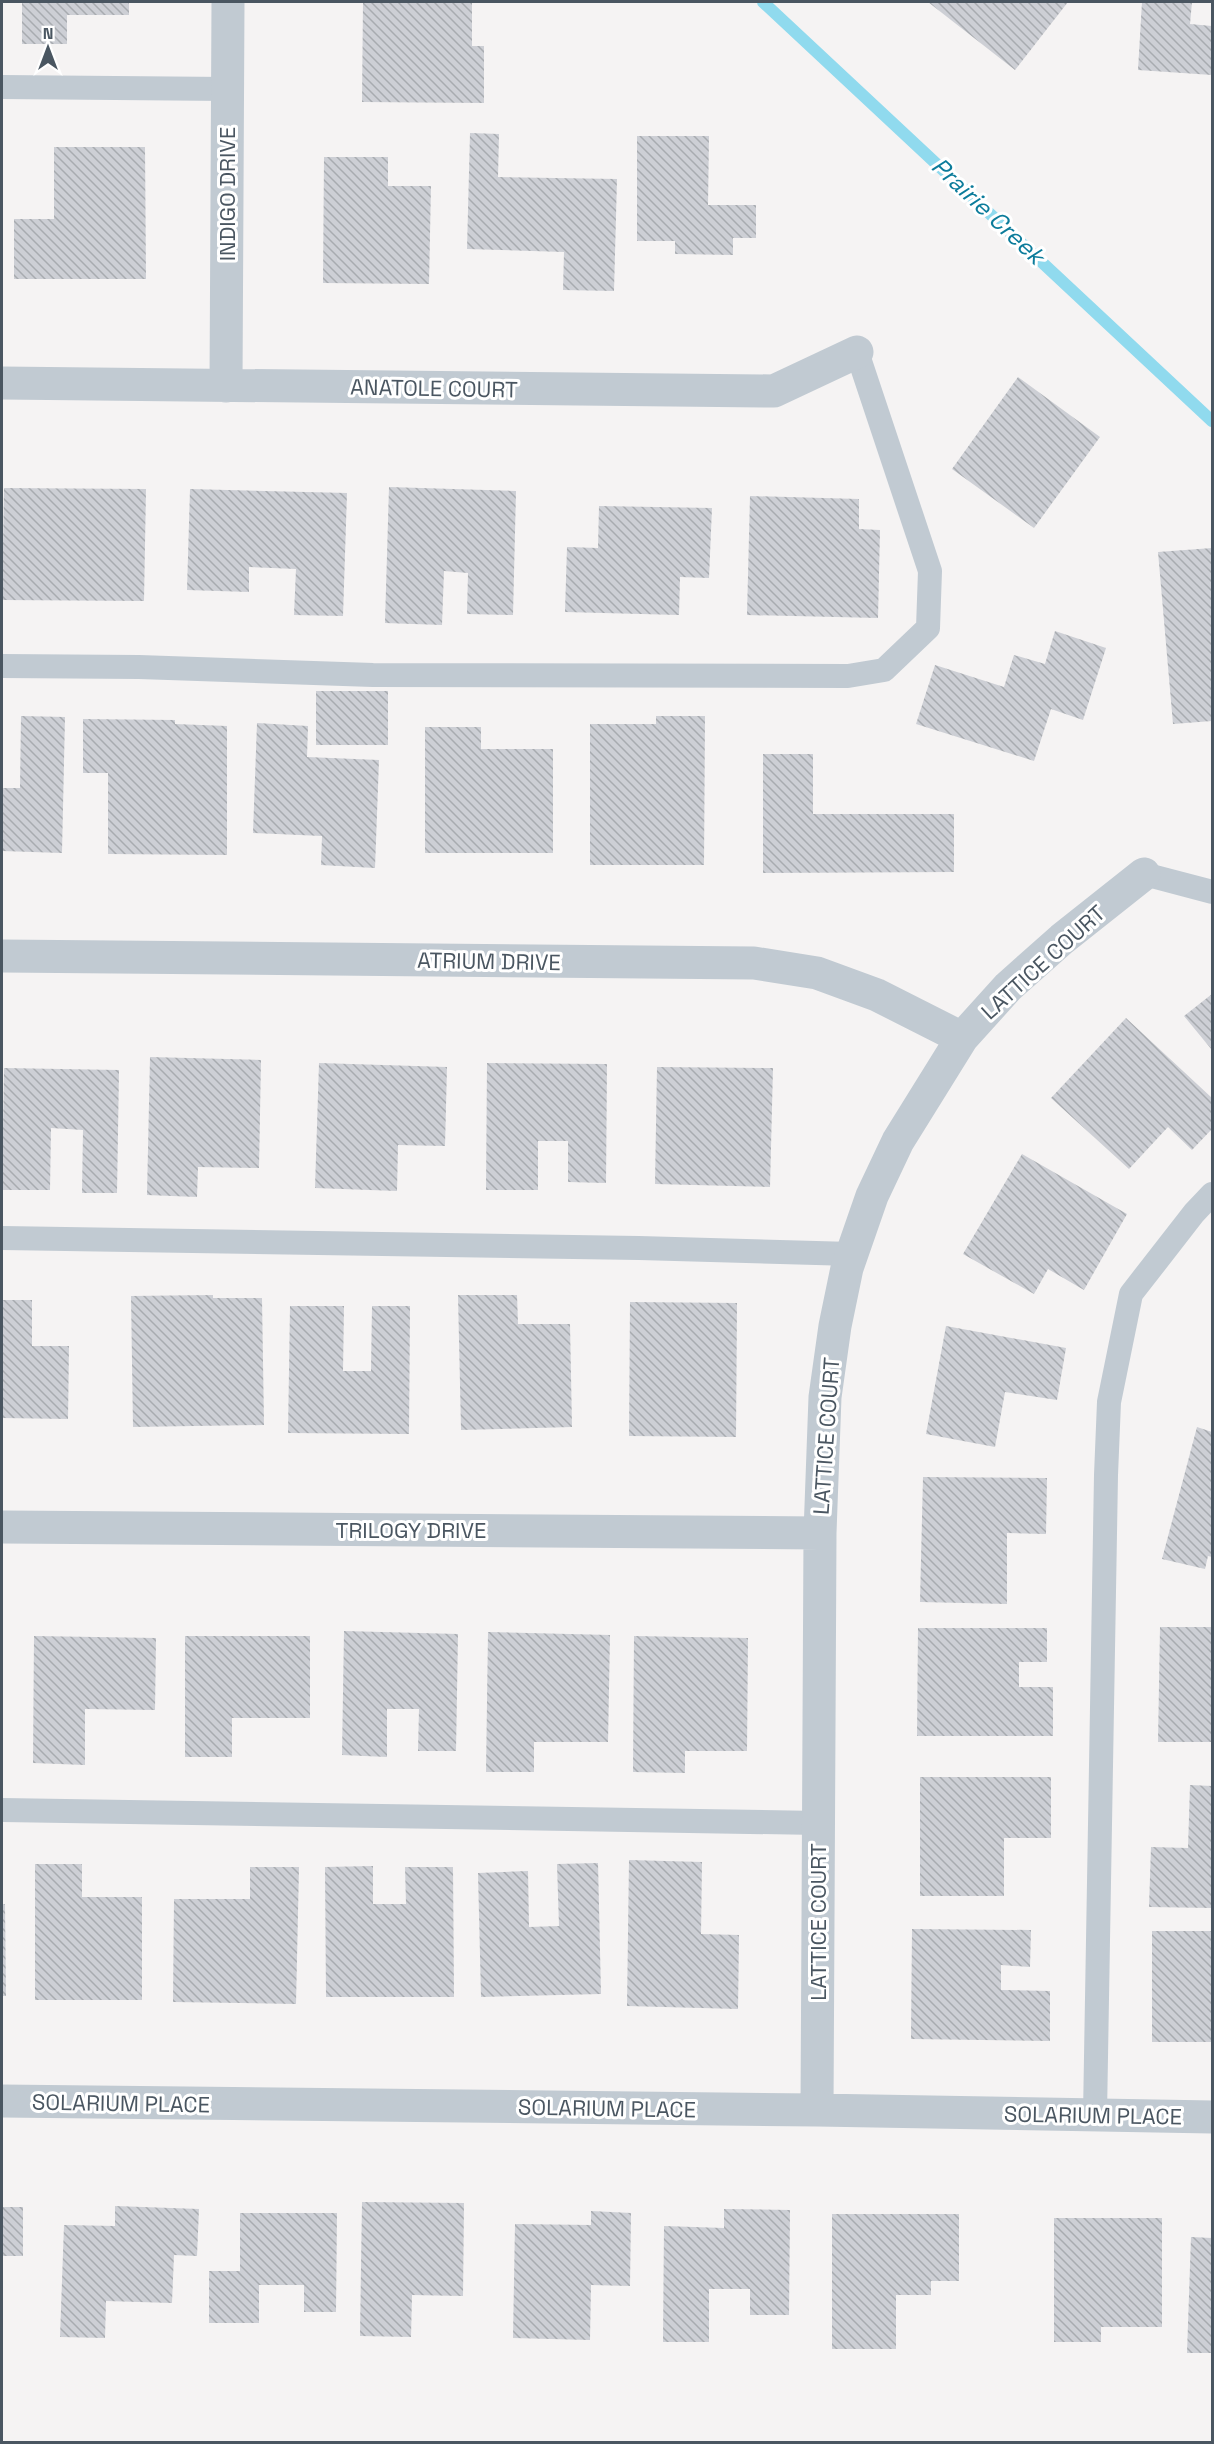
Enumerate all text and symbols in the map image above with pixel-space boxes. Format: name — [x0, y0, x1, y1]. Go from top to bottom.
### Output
north arrow — [18, 18, 78, 78]
text: N — [43, 23, 53, 44]
street label: INDIGO DRIVE — [213, 127, 241, 261]
water label: Prairie Creek — [925, 150, 1054, 273]
street label: ANATOLE COURT — [350, 373, 518, 403]
street label: LATTICE COURT — [975, 899, 1111, 1025]
street label: ATRIUM DRIVE — [417, 946, 561, 976]
street label: LATTICE COURT — [807, 1356, 845, 1516]
street label: TRILOGY DRIVE — [336, 1516, 486, 1544]
street label: LATTICE COURT — [804, 1843, 832, 2001]
street label: SOLARIUM PLACE — [32, 2087, 210, 2119]
street label: SOLARIUM PLACE — [518, 2092, 696, 2124]
street label: SOLARIUM PLACE — [1004, 2099, 1182, 2131]

